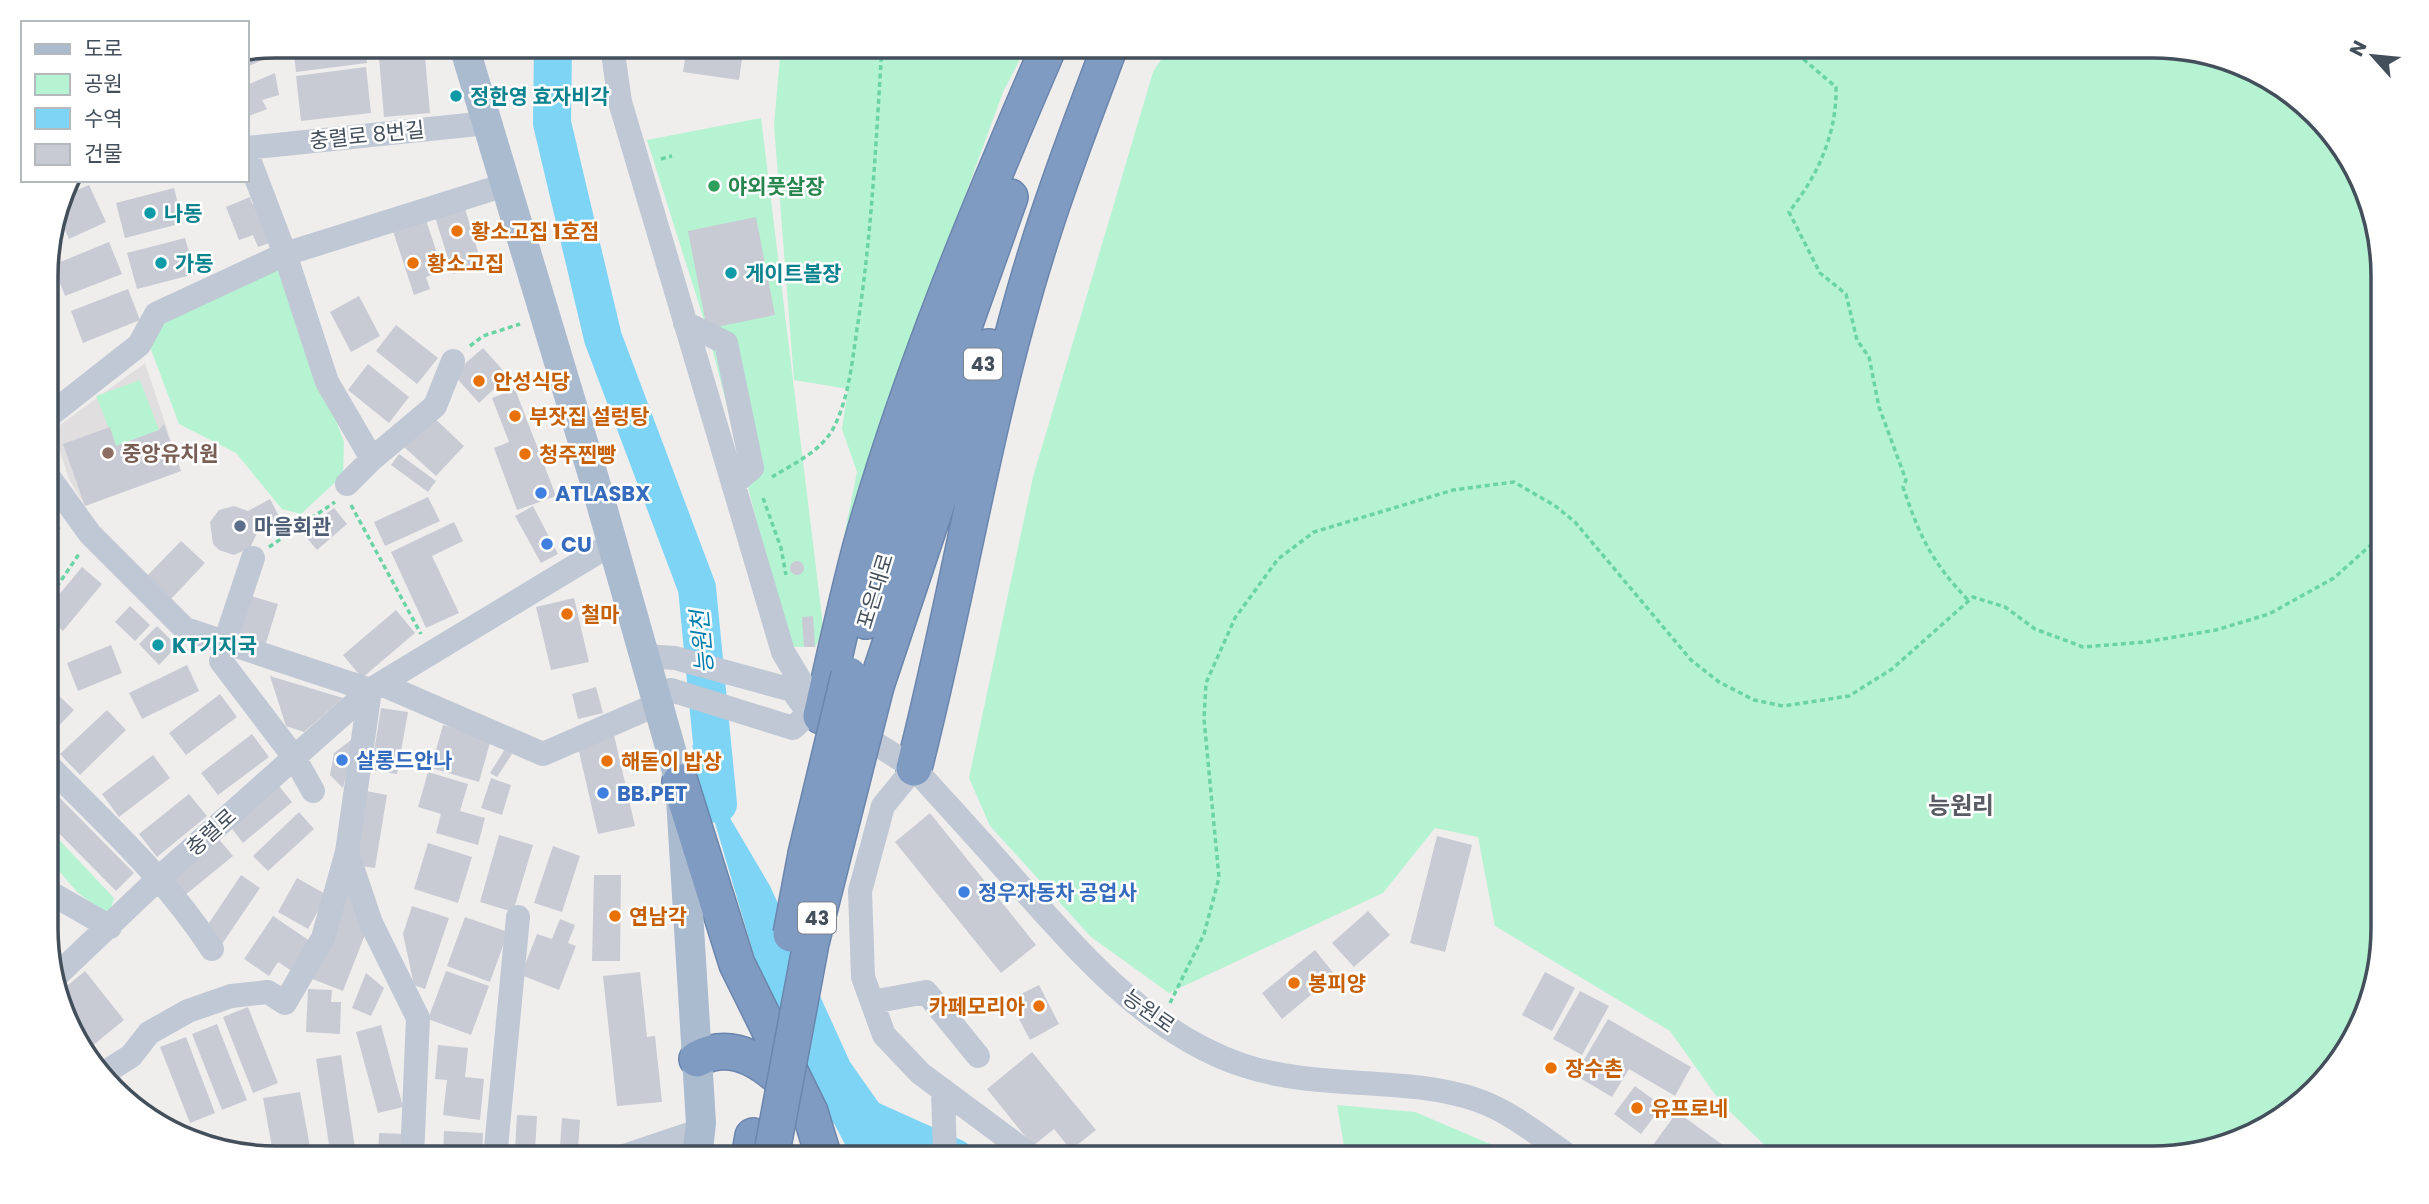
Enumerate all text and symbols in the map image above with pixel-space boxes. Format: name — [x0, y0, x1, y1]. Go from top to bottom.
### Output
legend — [21, 21, 248, 182]
north arrow — [2338, 21, 2408, 91]
text: 도로 — [84, 34, 123, 63]
text: N — [2343, 36, 2374, 61]
text: 공원 — [84, 69, 123, 98]
place label: 정한영 효자비각 — [470, 82, 610, 111]
marker: 정한영 효자비각 — [448, 88, 464, 104]
text: 수역 — [84, 104, 123, 133]
street label: 충렬로 8번길 — [308, 115, 426, 155]
text: 건물 — [84, 139, 123, 168]
place label: 야외풋살장 — [728, 172, 825, 201]
marker: 야외풋살장 — [706, 178, 722, 194]
place label: 나동 — [164, 199, 203, 228]
marker: 나동 — [142, 205, 158, 221]
place label: 황소고집 1호점 — [471, 217, 599, 246]
marker: 황소고집 1호점 — [449, 223, 465, 239]
place label: 가동 — [175, 249, 214, 278]
place label: 황소고집 — [427, 249, 504, 278]
marker: 가동 — [153, 255, 169, 271]
marker: 황소고집 — [405, 255, 421, 271]
place label: 게이트볼장 — [745, 259, 842, 288]
marker: 게이트볼장 — [723, 265, 739, 281]
road number: 43 — [964, 348, 1002, 380]
place label: 안성식당 — [493, 367, 570, 396]
marker: 안성식당 — [471, 373, 487, 389]
place label: 부잣집 설렁탕 — [529, 402, 649, 431]
marker: 부잣집 설렁탕 — [507, 408, 523, 424]
place label: 중앙유치원 — [122, 439, 219, 468]
place label: 청주찐빵 — [539, 440, 616, 469]
marker: 중앙유치원 — [100, 445, 116, 461]
marker: 청주찐빵 — [517, 446, 533, 462]
place label: ATLASBX — [555, 479, 650, 508]
marker: ATLASBX — [533, 485, 549, 501]
place label: 마을회관 — [254, 512, 331, 541]
marker: 마을회관 — [232, 518, 248, 534]
place label: CU — [561, 530, 592, 559]
marker: CU — [539, 536, 555, 552]
street label: 포은대로 — [850, 550, 900, 632]
place label: 철마 — [581, 600, 620, 629]
marker: 철마 — [559, 606, 575, 622]
water label: 능원천 — [683, 606, 721, 675]
place label: KT기지국 — [172, 631, 257, 660]
marker: KT기지국 — [150, 637, 166, 653]
place label: 살롱드안나 — [356, 746, 453, 775]
place label: 해돋이 밥상 — [621, 747, 722, 776]
marker: 살롱드안나 — [334, 752, 350, 768]
marker: 해돋이 밥상 — [599, 753, 615, 769]
place label: BB.PET — [617, 779, 687, 808]
marker: BB.PET — [595, 785, 611, 801]
district label: 능원리 — [1928, 789, 1994, 822]
street label: 충렬로 — [180, 802, 242, 862]
place label: 정우자동차 공업사 — [978, 878, 1137, 907]
marker: 정우자동차 공업사 — [956, 884, 972, 900]
place label: 연남각 — [629, 902, 687, 931]
road number: 43 — [798, 902, 836, 934]
marker: 연남각 — [607, 908, 623, 924]
place label: 봉피양 — [1308, 969, 1366, 998]
marker: 봉피양 — [1286, 975, 1302, 991]
street label: 능원로 — [1117, 982, 1181, 1040]
place label: 카페모리아 — [928, 992, 1025, 1021]
marker: 카페모리아 — [1031, 998, 1047, 1014]
place label: 장수촌 — [1565, 1054, 1623, 1083]
marker: 장수촌 — [1543, 1060, 1559, 1076]
place label: 유프로네 — [1651, 1094, 1728, 1123]
marker: 유프로네 — [1629, 1100, 1645, 1116]

